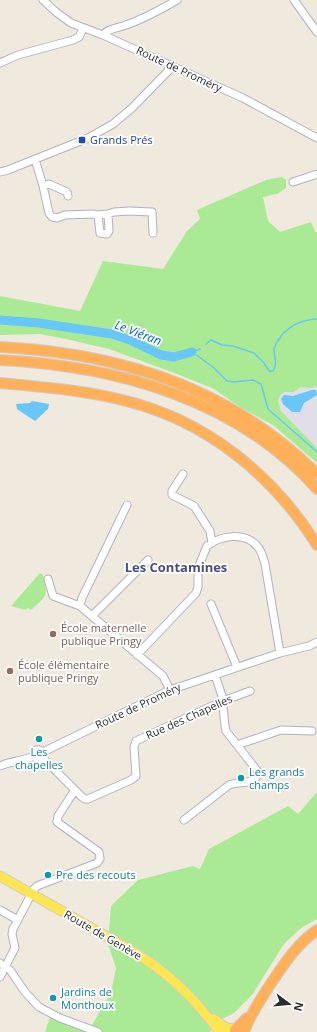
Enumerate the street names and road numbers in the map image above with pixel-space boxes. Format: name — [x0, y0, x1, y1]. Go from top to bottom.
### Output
street label: Route de Proméry — [134, 42, 225, 95]
street label: Route de Proméry — [92, 679, 184, 732]
street label: Rue des Chapelles — [143, 691, 234, 742]
street label: Route de Genève — [62, 906, 145, 963]

